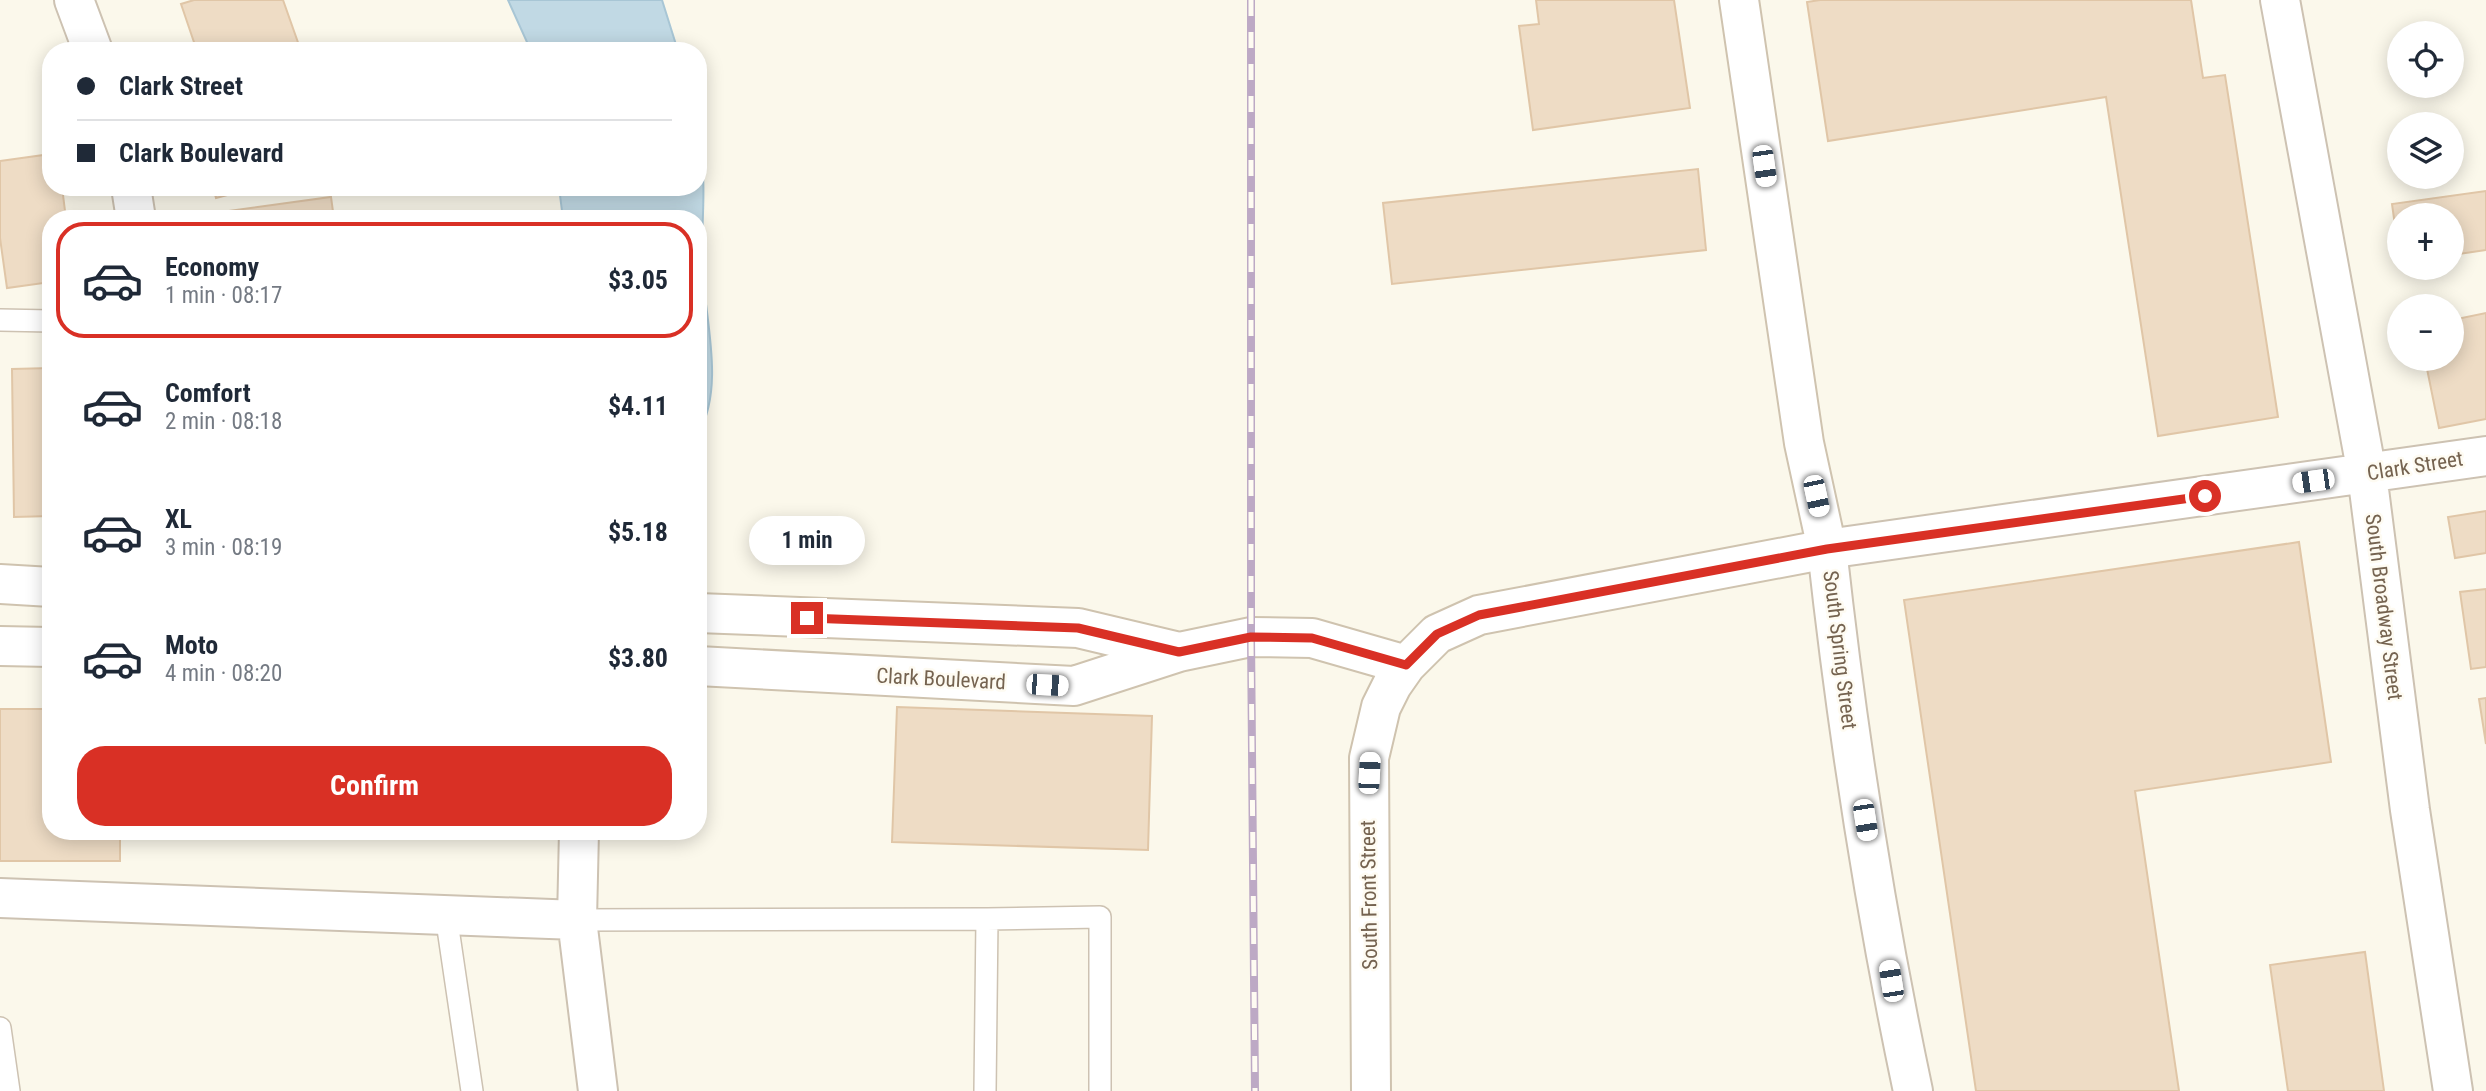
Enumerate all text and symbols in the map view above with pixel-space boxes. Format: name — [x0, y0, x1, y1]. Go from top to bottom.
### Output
map controls — [2387, 21, 2464, 371]
button: locate — [2387, 21, 2464, 98]
text: Clark Street — [119, 71, 243, 101]
button: layers — [2387, 112, 2464, 189]
text: Clark Boulevard — [119, 138, 284, 168]
car — [1751, 144, 1778, 188]
button: + — [2387, 203, 2464, 280]
icon: car — [81, 249, 144, 312]
text: Economy — [165, 252, 259, 282]
text: $3.05 — [608, 265, 668, 295]
text: 1 min · 08:17 — [165, 282, 282, 309]
button: − — [2387, 294, 2464, 371]
icon: car — [81, 375, 144, 438]
text: Comfort — [165, 378, 251, 408]
text: $4.11 — [608, 391, 668, 421]
text: 2 min · 08:18 — [165, 408, 282, 435]
street label: Clark Street — [2365, 447, 2465, 485]
car — [2291, 468, 2336, 494]
car — [1802, 473, 1831, 519]
route start — [2189, 480, 2221, 512]
icon: car — [81, 501, 144, 564]
text: XL — [165, 504, 192, 534]
street label: South Broadway Street — [2361, 512, 2407, 702]
callout: 1 min — [749, 516, 865, 566]
text: $5.18 — [608, 517, 668, 547]
text: 1 min — [781, 527, 833, 554]
text: 3 min · 08:19 — [165, 534, 282, 561]
street label: South Spring Street — [1818, 569, 1862, 731]
route end — [791, 602, 823, 634]
icon: car — [81, 627, 144, 690]
text: Moto — [165, 630, 218, 660]
text: $3.80 — [608, 643, 668, 673]
text: 4 min · 08:20 — [165, 660, 282, 687]
street label: Clark Boulevard — [876, 664, 1006, 694]
car — [1026, 673, 1069, 697]
button: Confirm — [77, 746, 672, 826]
car — [1358, 751, 1381, 795]
car — [1852, 798, 1879, 842]
street label: South Front Street — [1356, 820, 1382, 970]
car — [1878, 959, 1905, 1003]

